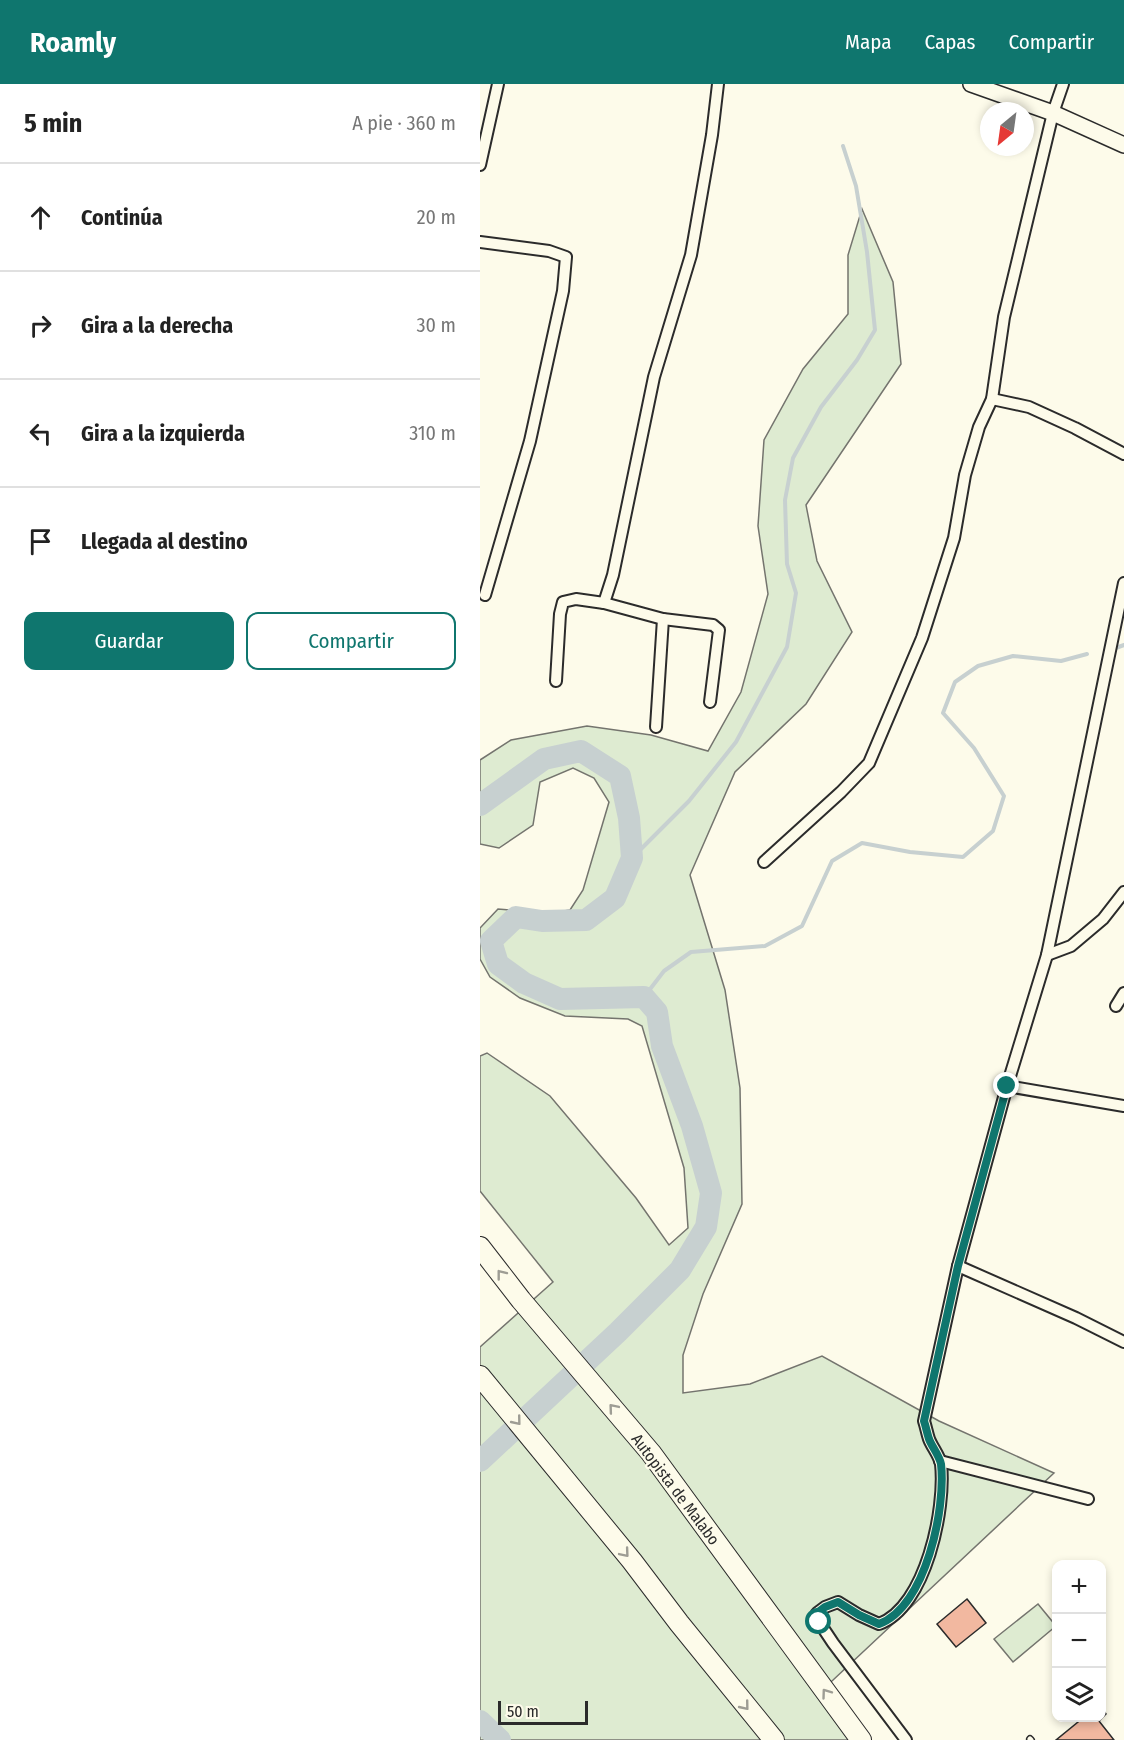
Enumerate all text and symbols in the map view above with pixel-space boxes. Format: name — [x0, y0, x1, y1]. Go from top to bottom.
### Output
text: Roamly — [30, 26, 116, 59]
text: Mapa — [845, 29, 892, 55]
text: Capas — [925, 29, 975, 55]
text: Compartir — [1008, 29, 1094, 55]
north arrow — [980, 102, 1034, 156]
text: 5 min — [24, 108, 82, 139]
text: A pie · 360 m — [352, 111, 456, 135]
icon: ahead — [24, 201, 57, 234]
text: Continúa — [81, 204, 163, 231]
text: 20 m — [417, 205, 456, 229]
icon: right — [24, 309, 57, 342]
text: Gira a la derecha — [81, 312, 233, 339]
text: 30 m — [416, 313, 456, 337]
icon: left — [24, 417, 57, 450]
text: Gira a la izquierda — [81, 420, 245, 447]
text: 310 m — [409, 421, 456, 445]
icon: arrive — [24, 525, 57, 558]
text: Llegada al destino — [81, 528, 248, 555]
button: Guardar — [24, 612, 234, 670]
button: Compartir — [246, 612, 456, 670]
route end — [993, 1072, 1019, 1098]
one-way arrow — [497, 1270, 508, 1281]
one-way arrow — [609, 1404, 620, 1415]
one-way arrow — [510, 1414, 521, 1425]
street label: Autopista de Malabo — [628, 1430, 724, 1549]
one-way arrow — [618, 1546, 629, 1557]
map controls — [1052, 1560, 1106, 1722]
button: + — [1052, 1560, 1106, 1614]
route start — [805, 1608, 831, 1634]
button: − — [1052, 1614, 1106, 1668]
button: layers — [1052, 1668, 1106, 1722]
one-way arrow — [822, 1688, 833, 1699]
scale bar — [498, 1698, 588, 1726]
one-way arrow — [738, 1700, 749, 1711]
text: 50 m — [507, 1702, 539, 1721]

